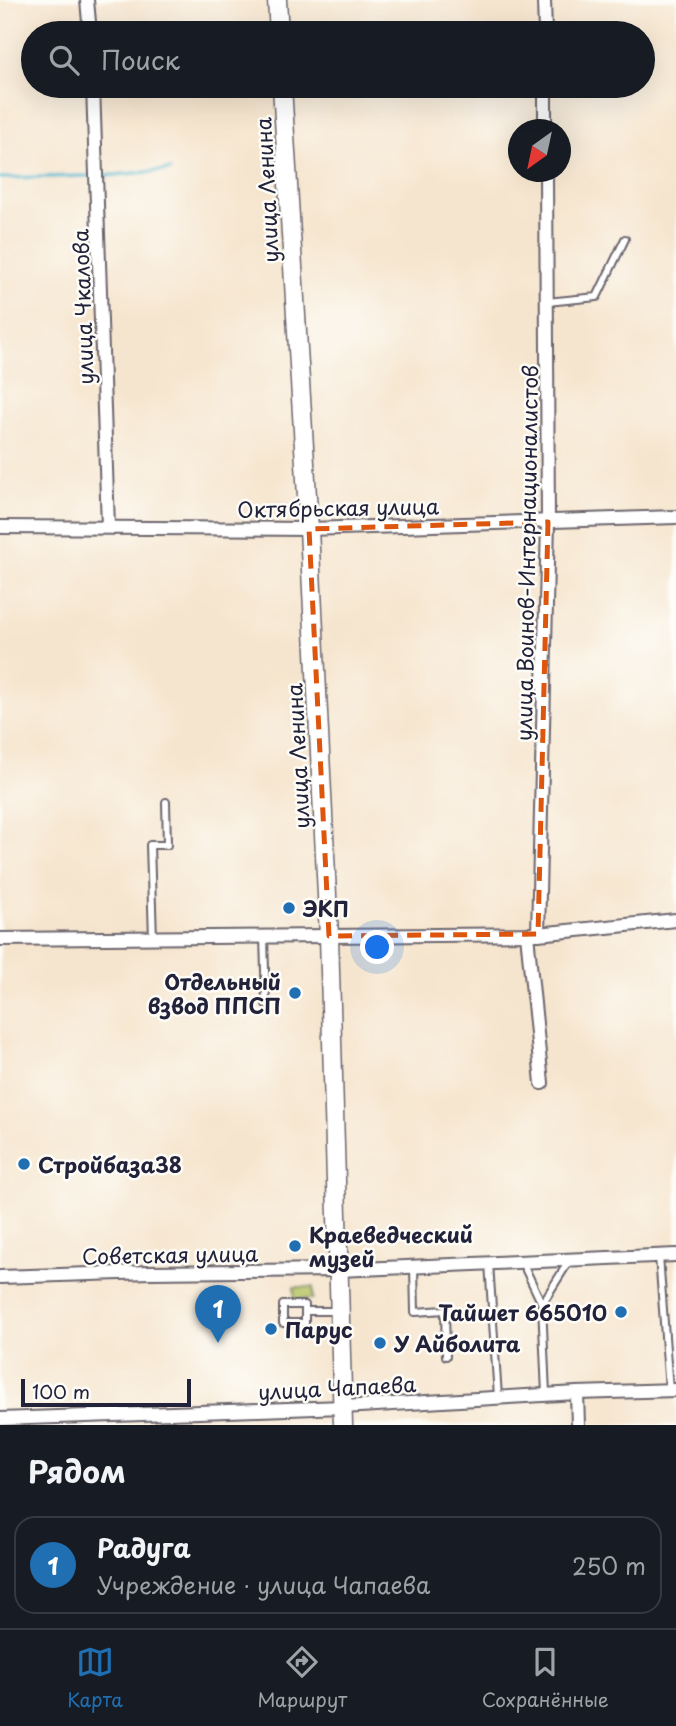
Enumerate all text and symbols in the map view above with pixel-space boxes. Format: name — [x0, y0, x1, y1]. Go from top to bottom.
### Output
search box — [21, 21, 655, 98]
text: Поиск — [101, 40, 180, 79]
icon: search — [45, 41, 83, 79]
street label: улица Ленина — [246, 116, 286, 264]
north arrow — [508, 119, 571, 182]
street label: улица Чкалова — [63, 229, 101, 385]
street label: улица Воинов-Интернационалистов — [507, 365, 545, 741]
street label: Октябрьская улица — [237, 489, 440, 525]
street label: улица Ленина — [277, 682, 317, 830]
place label: ЭКП — [302, 892, 349, 924]
marker: ЭКП — [281, 900, 297, 916]
your location — [360, 930, 394, 964]
place label: Отдельный взвод ППСП — [148, 965, 281, 1021]
marker: Отдельный взвод ППСП — [287, 985, 303, 1001]
place label: Стройбаза38 — [38, 1148, 182, 1180]
marker: Стройбаза38 — [16, 1156, 32, 1172]
place label: Краеведческий музей — [309, 1218, 473, 1274]
street label: Советская улица — [82, 1236, 259, 1272]
marker: Краеведческий музей — [287, 1238, 303, 1254]
pin: 1 — [195, 1285, 241, 1343]
place label: Тайшет 665010 — [438, 1296, 607, 1328]
marker: Тайшет 665010 — [613, 1304, 629, 1320]
place label: Парус — [285, 1313, 353, 1345]
marker: Парус — [263, 1321, 279, 1337]
place label: У Айболита — [393, 1327, 521, 1359]
marker: У Айболита — [372, 1335, 388, 1351]
street label: улица Чапаева — [257, 1367, 417, 1407]
scale bar — [21, 1376, 191, 1408]
text: 100 m — [32, 1377, 90, 1405]
text: Рядом — [28, 1448, 126, 1493]
text: Радуга — [97, 1528, 191, 1567]
text: 1 — [48, 1548, 59, 1583]
text: 250 m — [572, 1548, 646, 1583]
text: Учреждение · улица Чапаева — [97, 1567, 430, 1602]
tab: Карта — [67, 1643, 123, 1713]
tab: Маршрут — [257, 1643, 347, 1713]
tab: Сохранённые — [482, 1643, 609, 1713]

